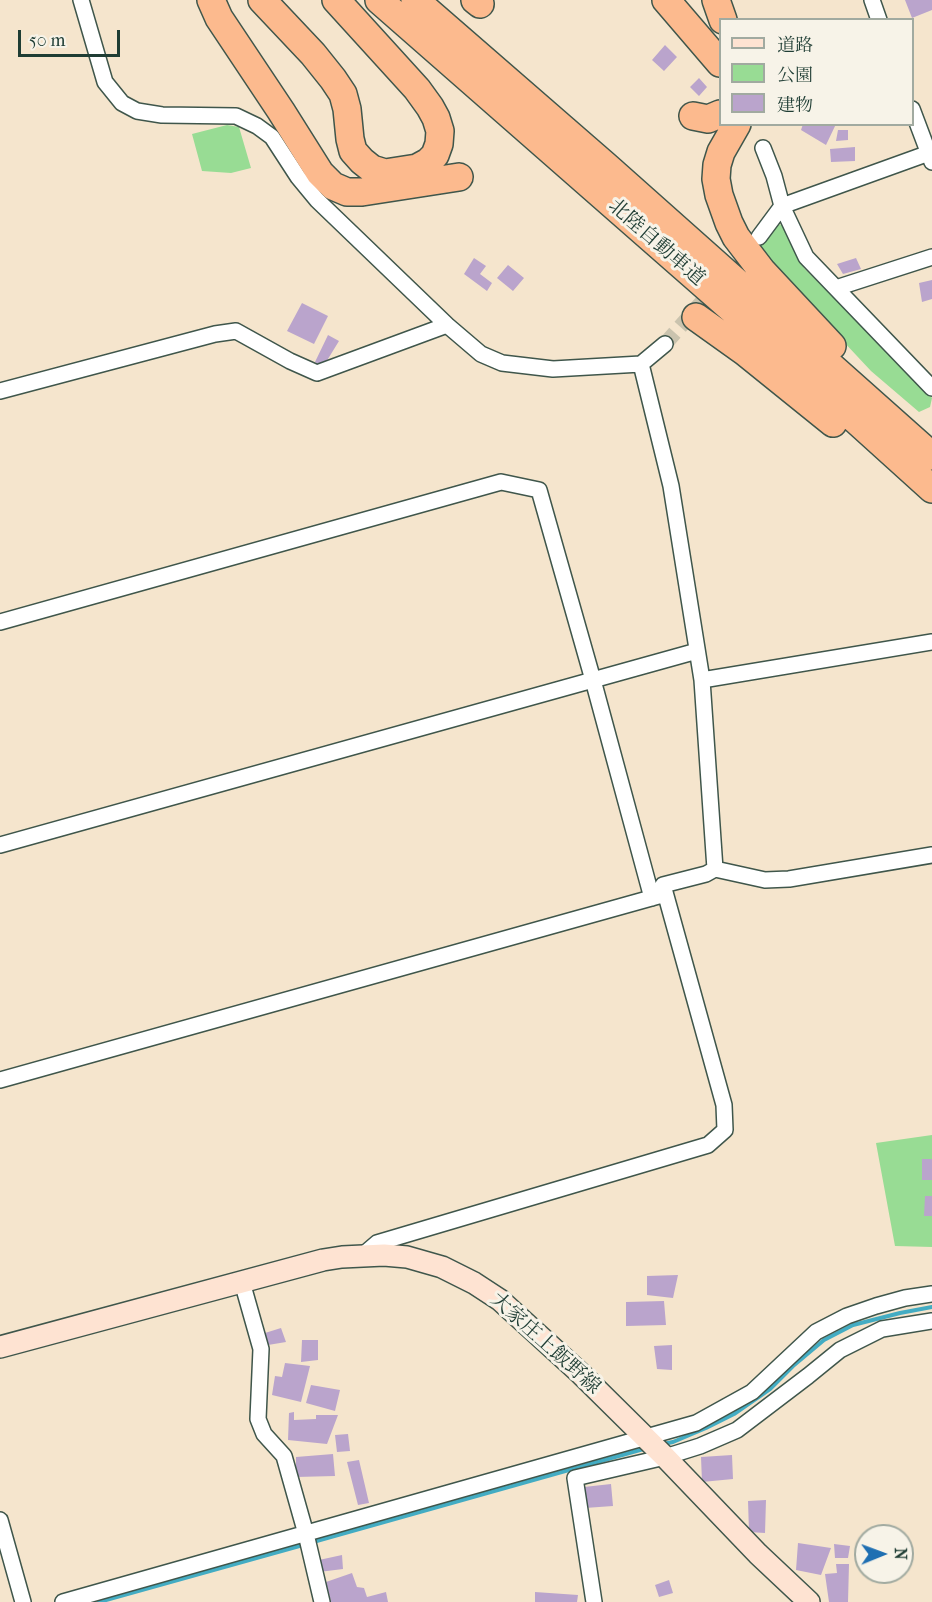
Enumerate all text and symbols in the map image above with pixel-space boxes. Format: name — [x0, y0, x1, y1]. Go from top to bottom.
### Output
scale bar — [21, 18, 123, 56]
legend — [719, 18, 914, 126]
text: 50 m — [29, 30, 65, 51]
text: 道路 — [777, 35, 813, 56]
text: 公園 — [777, 65, 813, 86]
text: 建物 — [777, 95, 813, 116]
street label: 北陸自動車道 — [603, 195, 709, 291]
street label: 大家庄上飯野線 — [485, 1288, 605, 1400]
north arrow — [854, 1524, 914, 1584]
text: N — [891, 1547, 910, 1560]

